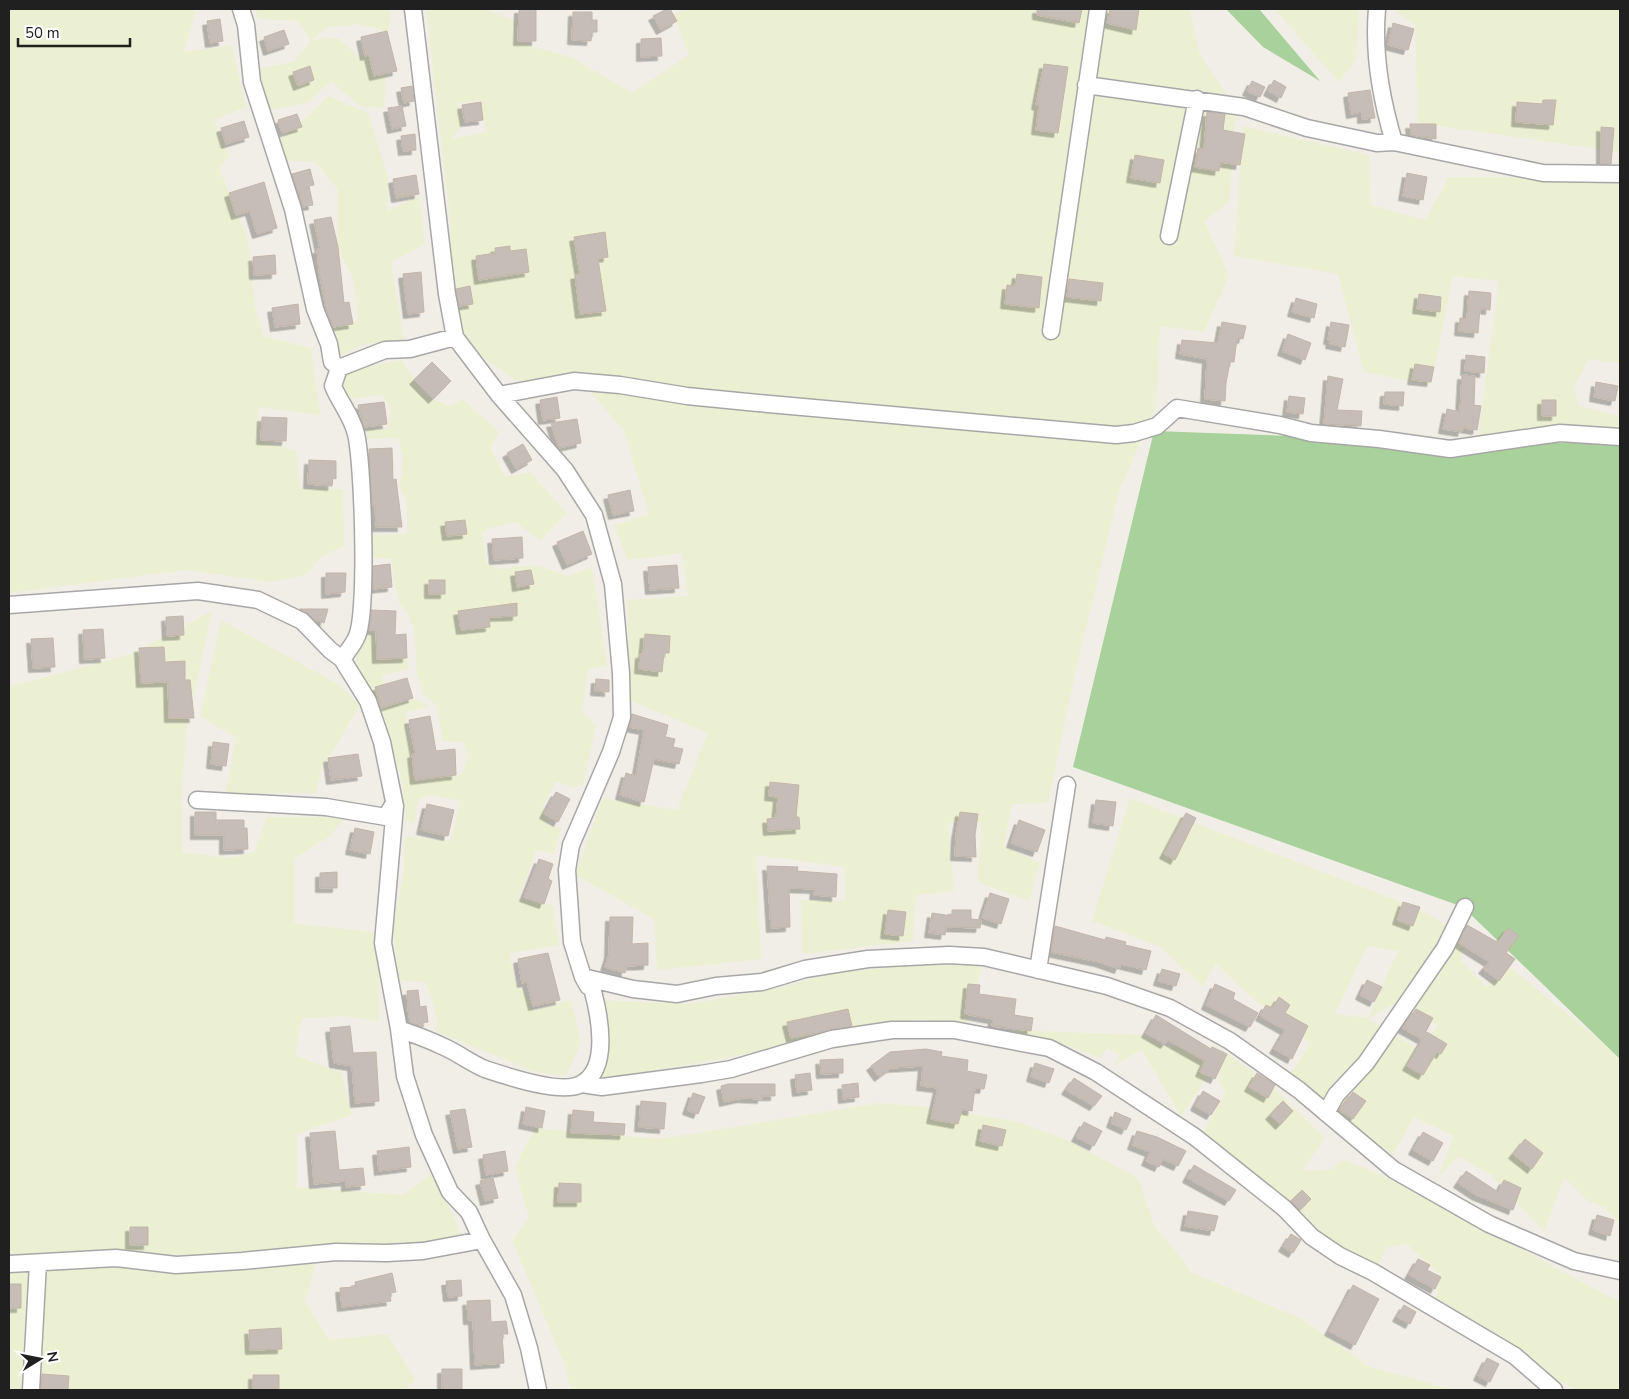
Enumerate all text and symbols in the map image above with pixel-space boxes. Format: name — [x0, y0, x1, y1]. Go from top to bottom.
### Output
scale bar — [18, 15, 130, 47]
text: 50 m — [25, 23, 60, 43]
north arrow — [15, 1334, 65, 1384]
text: N — [42, 1350, 63, 1364]

